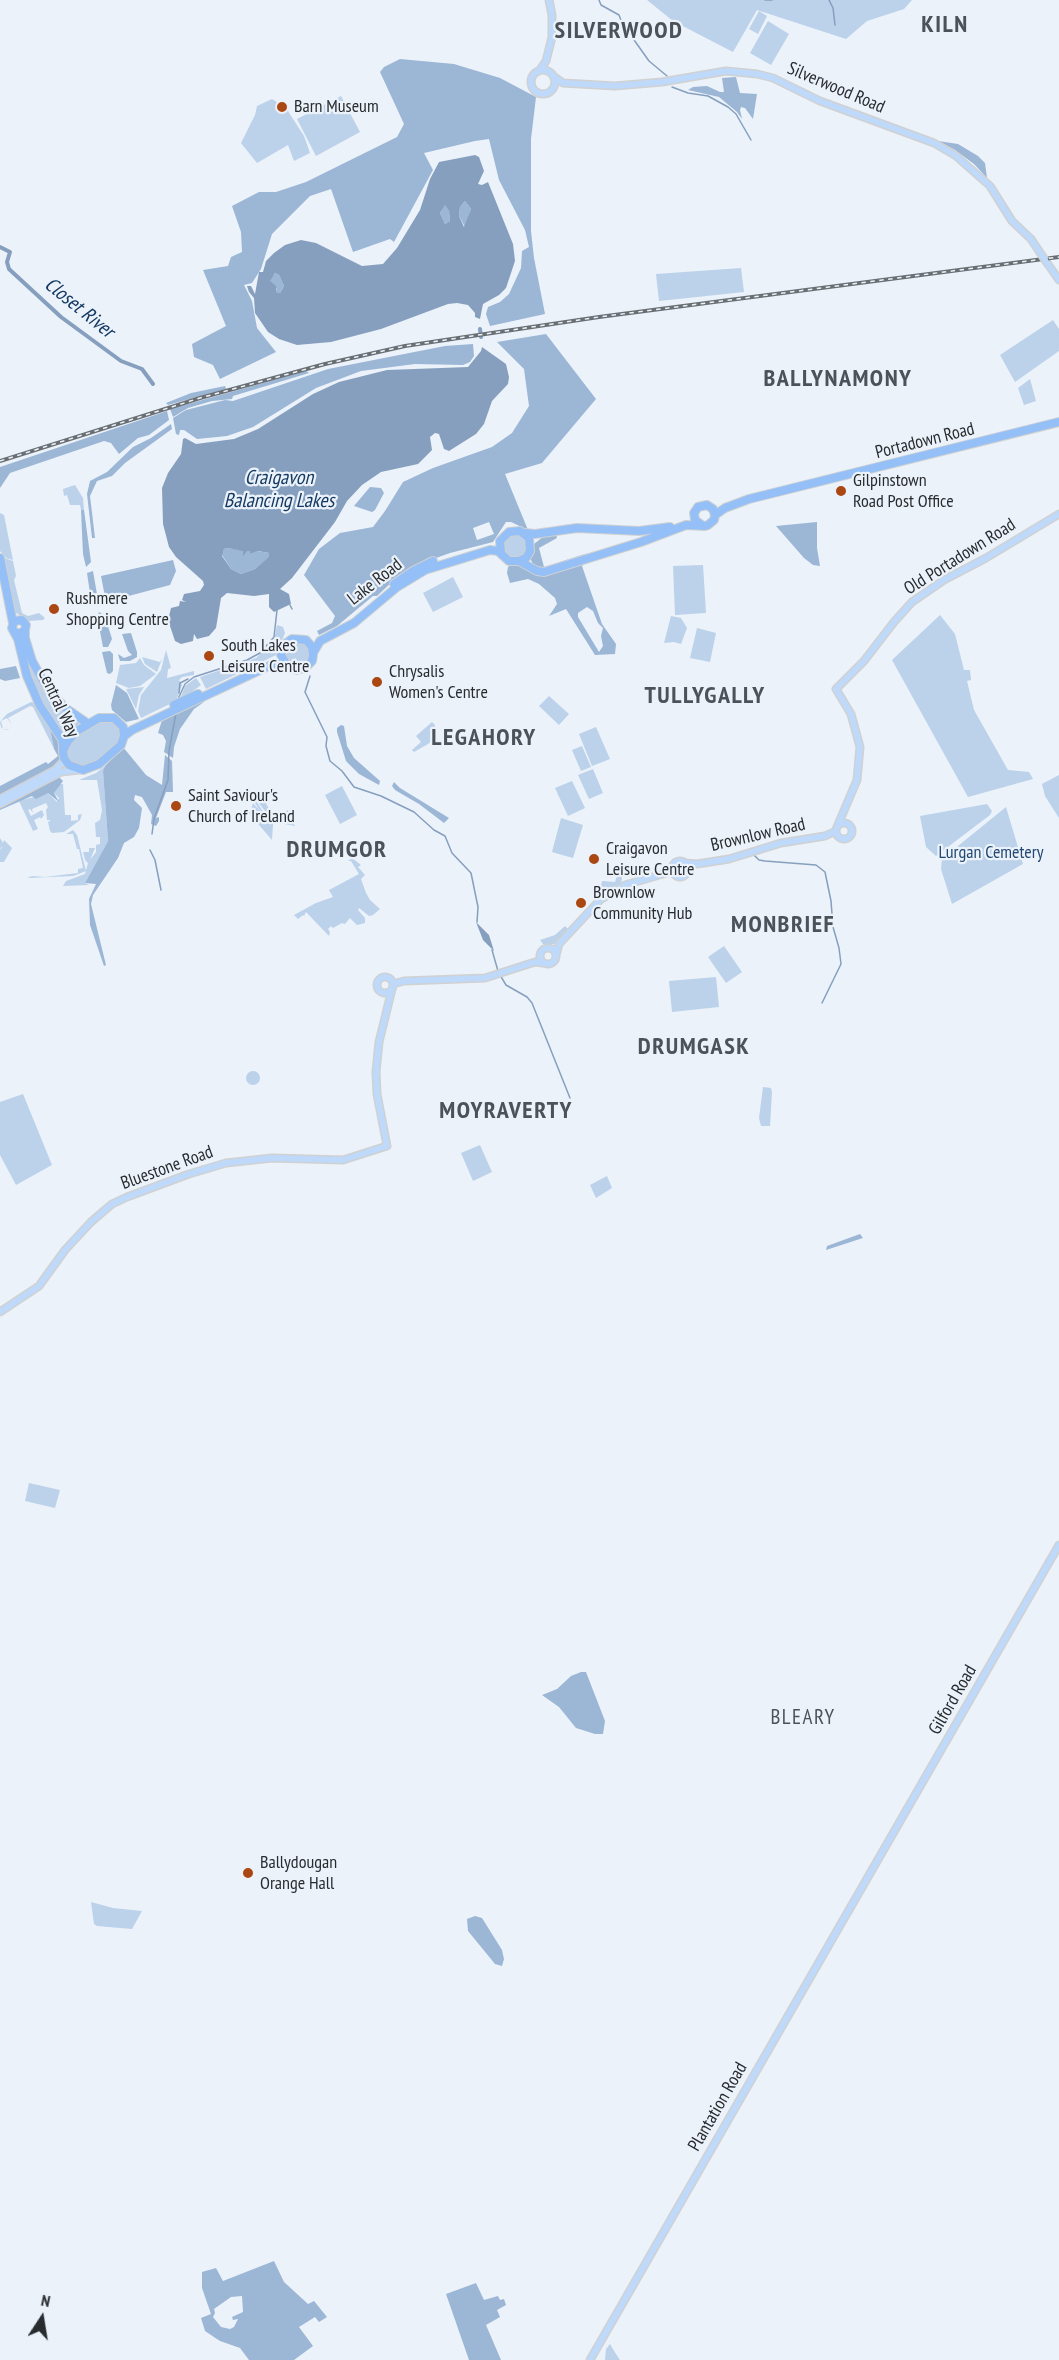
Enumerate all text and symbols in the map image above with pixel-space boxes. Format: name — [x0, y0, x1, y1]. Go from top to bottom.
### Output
district label: KILN — [921, 11, 969, 39]
district label: SILVERWOOD — [555, 17, 683, 45]
street label: Silverwood Road — [784, 58, 888, 118]
place label: Barn Museum — [294, 96, 379, 118]
marker: Barn Museum — [275, 100, 289, 114]
water label: Closet River — [39, 273, 119, 343]
district label: BALLYNAMONY — [764, 365, 912, 393]
street label: Portadown Road — [873, 418, 977, 464]
water label: Craigavon Balancing Lakes — [224, 466, 334, 513]
place label: Gilpinstown Road Post Office — [853, 470, 954, 512]
marker: Gilpinstown Road Post Office — [834, 484, 848, 498]
street label: Old Portadown Road — [900, 514, 1020, 600]
street label: Lake Road — [343, 554, 407, 610]
place label: Rushmere Shopping Centre — [66, 588, 169, 630]
marker: Rushmere Shopping Centre — [47, 602, 61, 616]
place label: South Lakes Leisure Centre — [221, 635, 309, 678]
marker: South Lakes Leisure Centre — [202, 649, 216, 663]
place label: Chrysalis Women's Centre — [389, 661, 488, 704]
street label: Central Way — [33, 665, 83, 741]
marker: Chrysalis Women's Centre — [370, 675, 384, 689]
district label: TULLYGALLY — [644, 682, 766, 710]
district label: LEGAHORY — [431, 724, 537, 752]
place label: Saint Saviour's Church of Ireland — [188, 785, 295, 828]
marker: Saint Saviour's Church of Ireland — [169, 799, 183, 813]
street label: Brownlow Road — [709, 814, 807, 856]
district label: DRUMGOR — [286, 836, 388, 864]
place label: Craigavon Leisure Centre — [606, 838, 694, 880]
park label: Lurgan Cemetery — [939, 842, 1043, 864]
marker: Craigavon Leisure Centre — [587, 852, 601, 866]
place label: Brownlow Community Hub — [593, 882, 692, 924]
marker: Brownlow Community Hub — [574, 896, 588, 910]
district label: MONBRIEF — [731, 911, 835, 939]
district label: DRUMGASK — [638, 1033, 750, 1061]
district label: MOYRAVERTY — [439, 1097, 573, 1125]
street label: Bluestone Road — [118, 1141, 216, 1195]
street label: Gilford Road — [925, 1661, 981, 1739]
district label: BLEARY — [770, 1705, 836, 1731]
place label: Ballydougan Orange Hall — [260, 1852, 337, 1894]
marker: Ballydougan Orange Hall — [241, 1866, 255, 1880]
street label: Plantation Road — [684, 2059, 752, 2155]
north arrow — [12, 2288, 72, 2348]
text: N — [39, 2290, 52, 2311]

